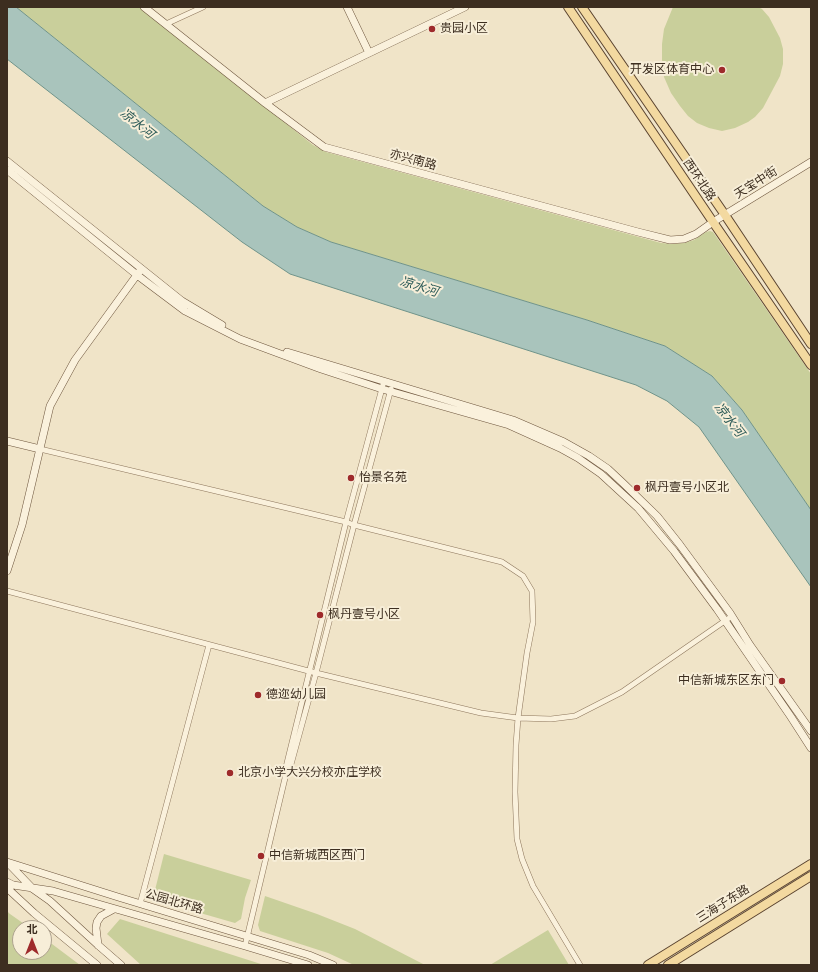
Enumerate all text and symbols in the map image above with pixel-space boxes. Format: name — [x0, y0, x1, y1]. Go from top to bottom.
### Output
place label: 贵园小区 — [440, 22, 488, 36]
marker: 贵园小区 — [427, 24, 437, 34]
place label: 开发区体育中心 — [630, 63, 714, 77]
marker: 开发区体育中心 — [717, 65, 727, 75]
water label: 凉水河 — [117, 106, 157, 142]
street label: 亦兴南路 — [388, 147, 438, 173]
street label: 西环北路 — [680, 156, 718, 204]
street label: 天宝中街 — [732, 164, 780, 202]
water label: 凉水河 — [398, 274, 440, 300]
water label: 凉水河 — [711, 400, 747, 440]
place label: 怡景名苑 — [359, 471, 407, 485]
marker: 怡景名苑 — [346, 473, 356, 483]
place label: 枫丹壹号小区北 — [645, 481, 729, 495]
marker: 枫丹壹号小区北 — [632, 483, 642, 493]
place label: 枫丹壹号小区 — [328, 608, 400, 622]
marker: 枫丹壹号小区 — [315, 610, 325, 620]
place label: 中信新城东区东门 — [678, 674, 774, 688]
marker: 中信新城东区东门 — [777, 676, 787, 686]
place label: 德迩幼儿园 — [266, 688, 326, 702]
marker: 德迩幼儿园 — [253, 690, 263, 700]
place label: 北京小学大兴分校亦庄学校 — [238, 766, 382, 780]
marker: 北京小学大兴分校亦庄学校 — [225, 768, 235, 778]
place label: 中信新城西区西门 — [269, 849, 365, 863]
marker: 中信新城西区西门 — [256, 851, 266, 861]
street label: 三海子东路 — [694, 882, 752, 926]
street label: 公园北环路 — [143, 887, 205, 917]
north arrow — [12, 920, 52, 960]
text: 北 — [27, 922, 38, 936]

